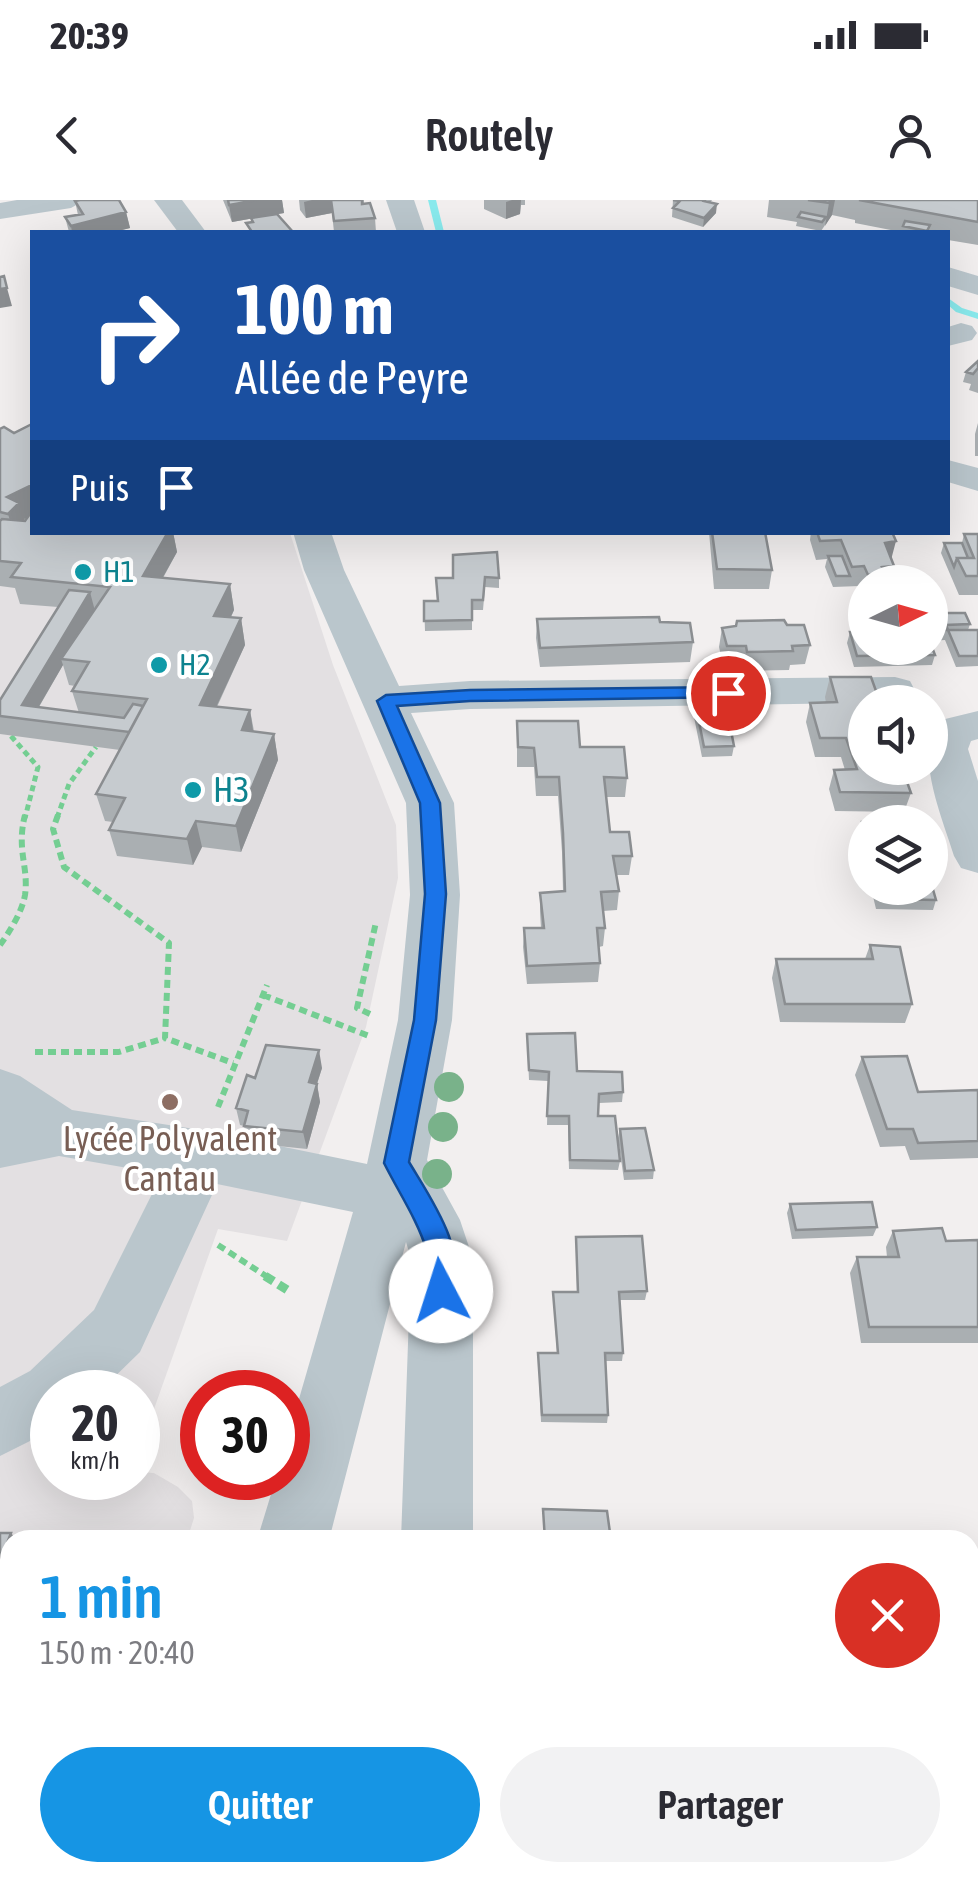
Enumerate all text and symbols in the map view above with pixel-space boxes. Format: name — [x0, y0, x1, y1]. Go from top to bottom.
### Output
text: 20:39 — [50, 14, 129, 57]
icon: back — [40, 108, 95, 163]
icon: person — [883, 108, 938, 163]
text: Routely — [425, 109, 553, 161]
text: 100 m — [235, 269, 394, 349]
icon: right — [70, 270, 200, 400]
text: Allée de Peyre — [235, 352, 469, 404]
icon: arrive — [149, 460, 204, 515]
text: Puis — [70, 466, 129, 509]
place label: H1 — [103, 554, 135, 588]
marker: H1 — [72, 561, 94, 583]
north arrow — [848, 565, 948, 665]
map controls — [848, 565, 948, 905]
place label: H2 — [179, 647, 211, 681]
pin — [686, 651, 771, 736]
marker: H2 — [148, 654, 170, 676]
icon: arrive — [701, 666, 756, 721]
button: sound — [848, 685, 948, 785]
place label: H3 — [213, 769, 250, 809]
marker: H3 — [182, 779, 204, 801]
button: layers — [848, 805, 948, 905]
marker: Lycée Polyvalent Cantau — [159, 1091, 181, 1113]
place label: Lycée Polyvalent Cantau — [63, 1118, 277, 1198]
position arrow — [389, 1239, 493, 1343]
speed limit sign: 30 — [180, 1370, 310, 1500]
text: 20 — [71, 1394, 118, 1452]
text: km/h — [70, 1446, 120, 1474]
text: 1 min — [40, 1562, 163, 1631]
button: close — [835, 1563, 940, 1668]
text: 150 m · 20:40 — [40, 1634, 195, 1671]
button: Quitter — [40, 1747, 480, 1862]
button: Partager — [500, 1747, 940, 1862]

